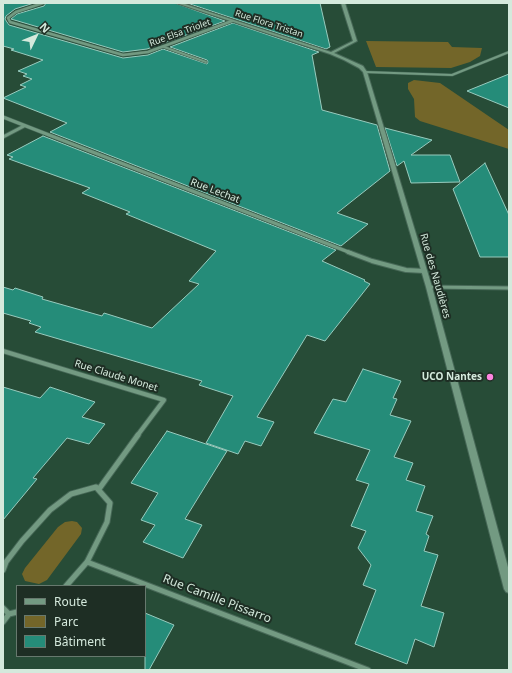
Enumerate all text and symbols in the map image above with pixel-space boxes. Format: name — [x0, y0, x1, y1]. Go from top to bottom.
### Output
street label: Rue Flora Tristan — [234, 8, 304, 40]
north arrow — [16, 16, 56, 56]
street label: Rue Elsa Triolet — [148, 17, 212, 49]
text: N — [37, 19, 54, 36]
street label: Rue Lechat — [189, 176, 241, 206]
street label: Rue des Naudières — [417, 232, 453, 320]
street label: Rue Claude Monet — [73, 358, 159, 394]
place label: UCO Nantes — [422, 371, 482, 383]
marker: UCO Nantes — [485, 372, 495, 382]
street label: Rue Camille Pissarro — [161, 572, 273, 626]
legend — [16, 585, 146, 657]
text: Route — [54, 593, 87, 610]
text: Parc — [54, 613, 78, 630]
text: Bâtiment — [54, 633, 106, 650]

